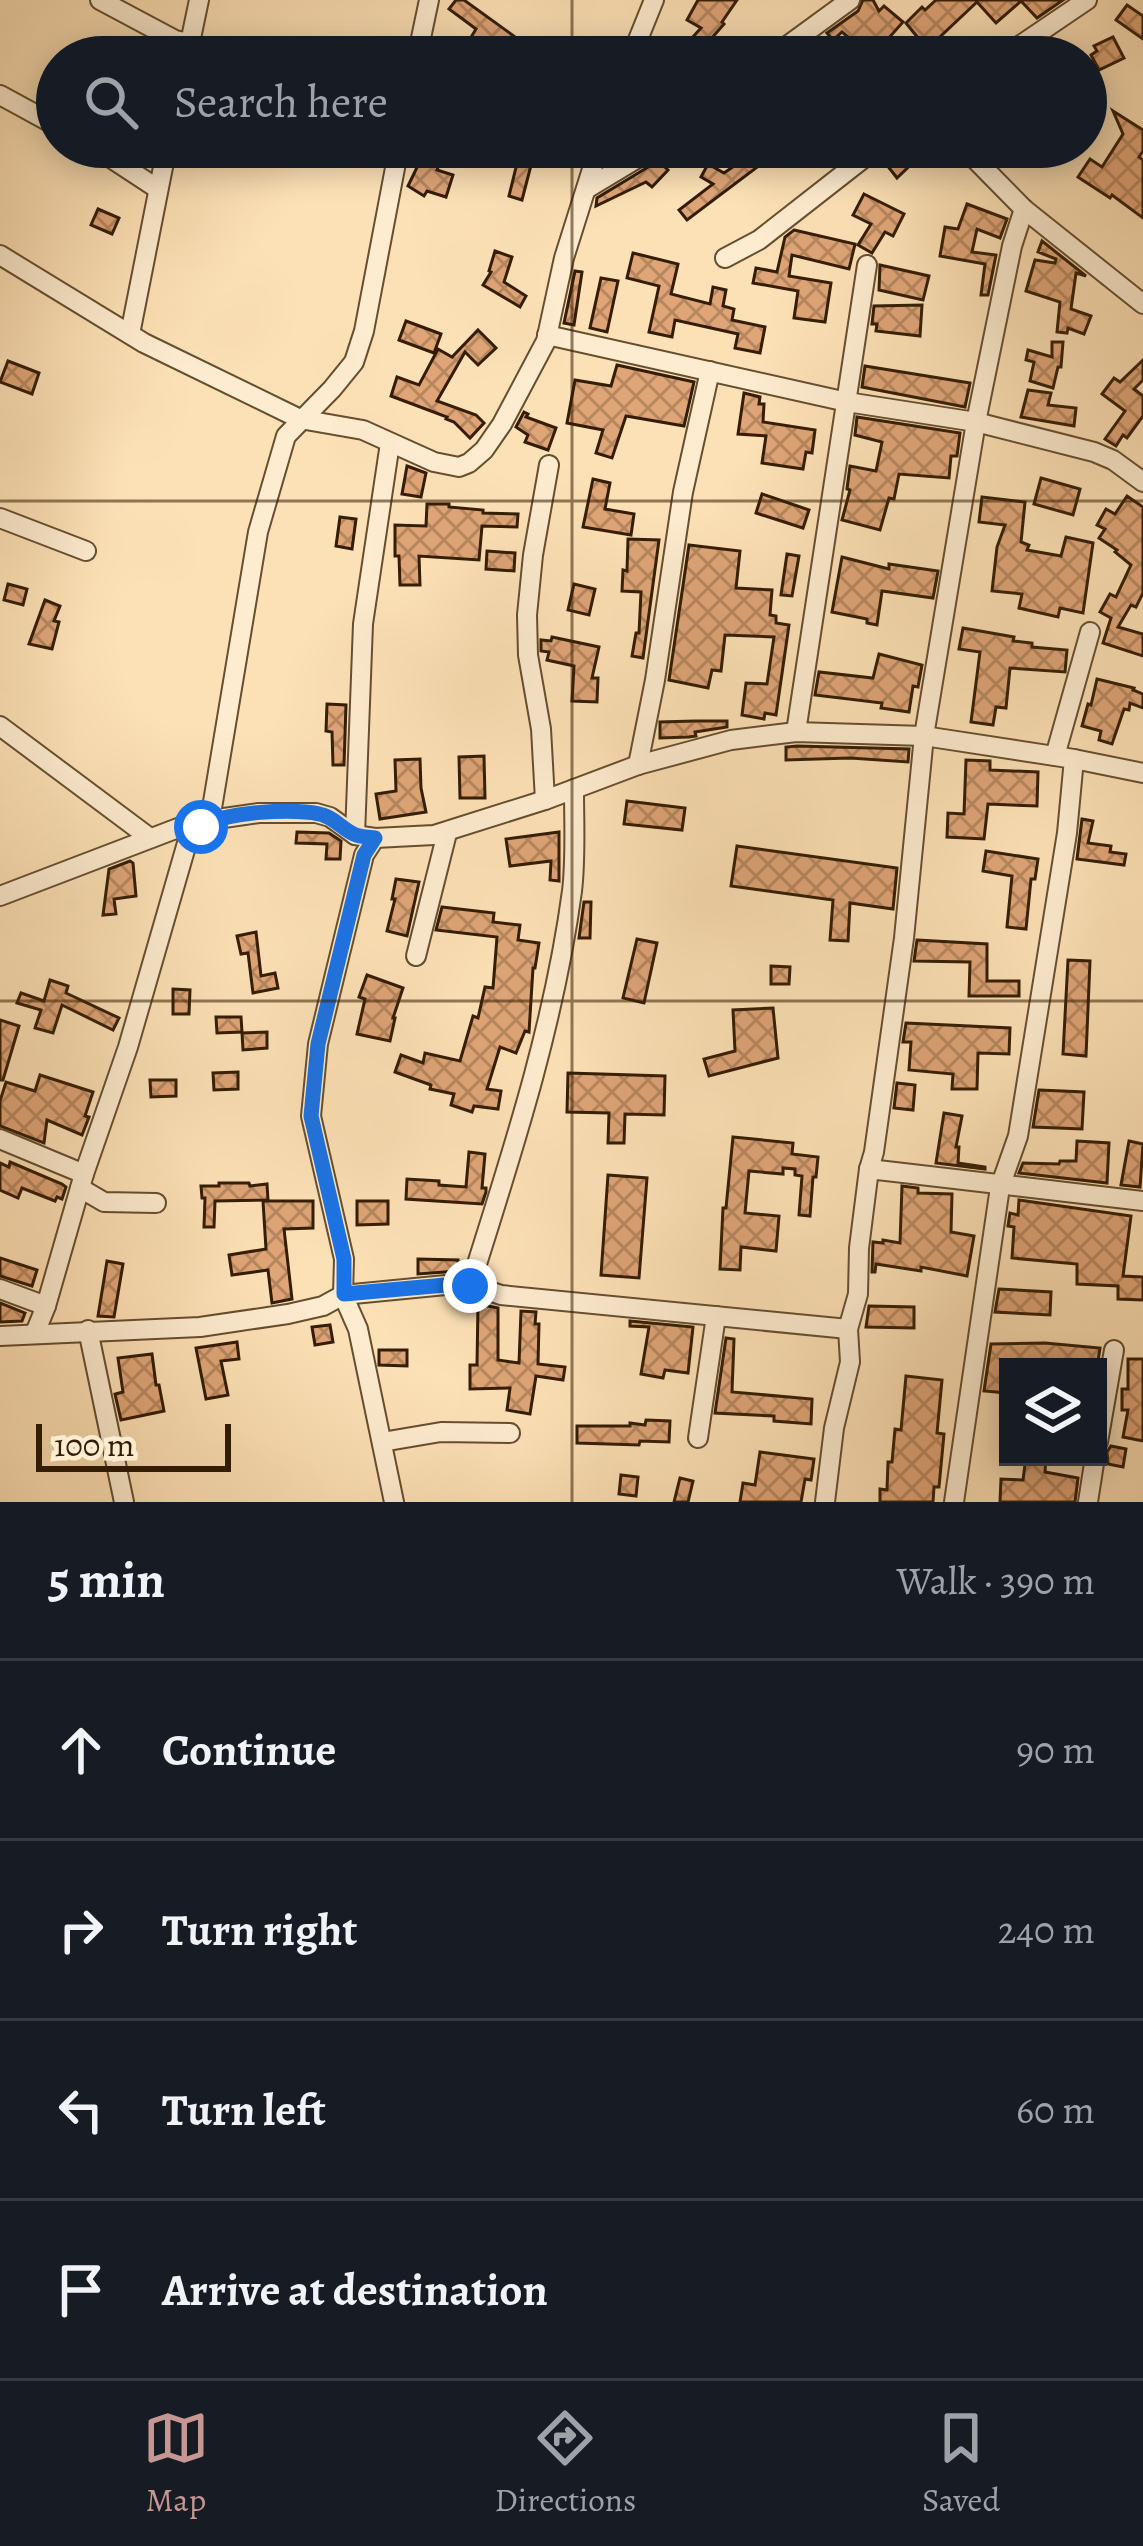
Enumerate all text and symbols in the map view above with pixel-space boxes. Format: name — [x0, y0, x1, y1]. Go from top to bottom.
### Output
search box — [36, 36, 1107, 168]
icon: search — [78, 69, 144, 135]
text: Search here — [174, 71, 388, 133]
route start — [174, 800, 228, 854]
route end — [443, 1259, 497, 1313]
map controls — [999, 1358, 1107, 1466]
button: layers — [999, 1358, 1107, 1466]
scale bar — [36, 1418, 231, 1471]
text: 100 m — [54, 1422, 134, 1467]
text: 5 min — [48, 1545, 165, 1615]
text: Walk · 390 m — [897, 1554, 1095, 1607]
icon: ahead — [48, 1717, 114, 1783]
text: Continue — [162, 1719, 336, 1781]
text: 90 m — [1016, 1723, 1095, 1776]
icon: right — [48, 1897, 114, 1963]
text: Turn right — [162, 1899, 357, 1961]
text: 240 m — [998, 1903, 1095, 1956]
icon: left — [48, 2077, 114, 2143]
text: Turn left — [162, 2079, 326, 2141]
text: 60 m — [1016, 2083, 1095, 2136]
icon: arrive — [48, 2257, 114, 2323]
text: Arrive at destination — [162, 2259, 548, 2321]
tab: Map — [143, 2405, 209, 2522]
tab: Directions — [495, 2405, 636, 2522]
tab: Saved — [922, 2405, 1000, 2522]

